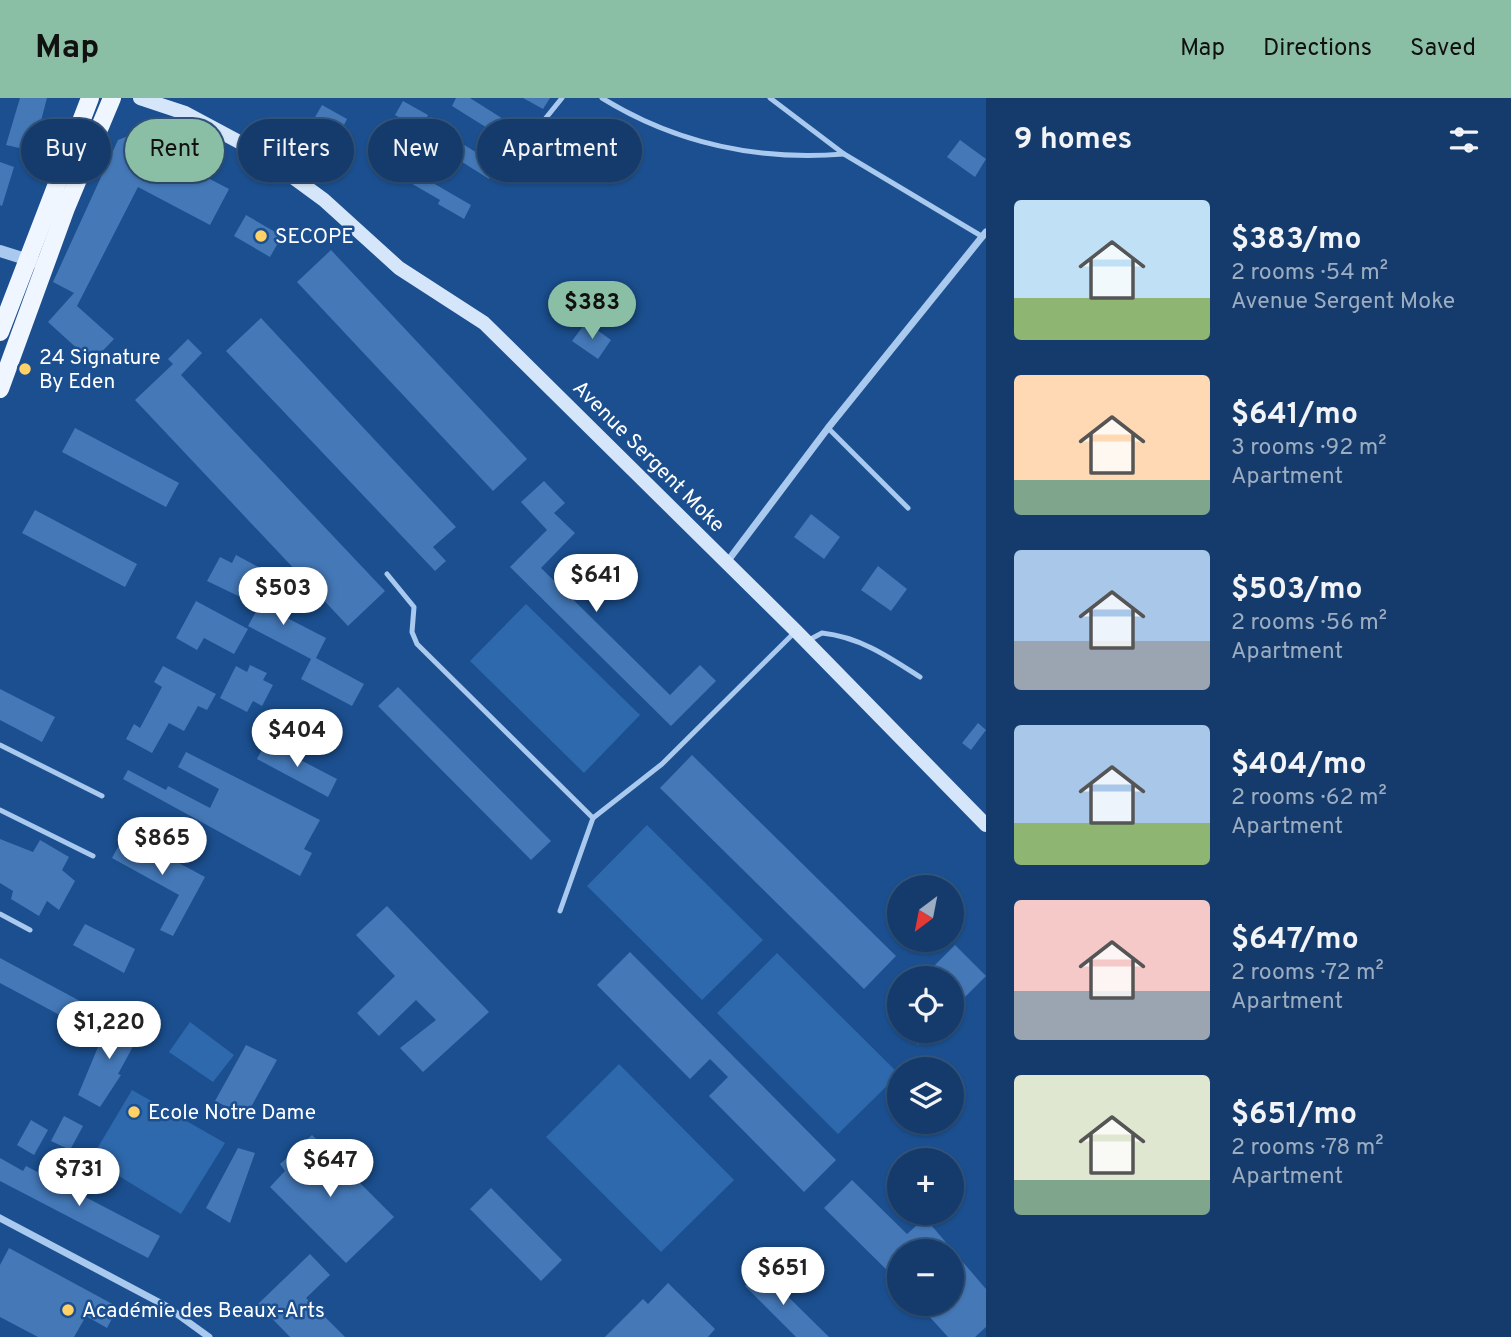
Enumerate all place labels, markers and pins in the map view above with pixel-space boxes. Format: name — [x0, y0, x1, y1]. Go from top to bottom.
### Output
place label: SECOPE — [275, 224, 354, 251]
marker: SECOPE — [253, 228, 269, 244]
pin: $383 — [551, 282, 633, 341]
place label: 24 Signature By Eden — [39, 345, 161, 396]
marker: 24 Signature By Eden — [17, 361, 33, 377]
pin: $641 — [555, 554, 637, 614]
pin: $503 — [242, 568, 324, 627]
pin: $404 — [256, 710, 338, 769]
pin: $865 — [121, 818, 203, 877]
pin: $1,220 — [52, 1002, 166, 1061]
place label: Ecole Notre Dame — [148, 1100, 316, 1127]
marker: Ecole Notre Dame — [126, 1104, 142, 1120]
pin: $647 — [289, 1140, 371, 1199]
pin: $731 — [38, 1148, 120, 1208]
pin: $651 — [742, 1248, 824, 1307]
place label: Académie des Beaux-Arts — [82, 1298, 325, 1325]
marker: Académie des Beaux-Arts — [60, 1302, 76, 1318]

